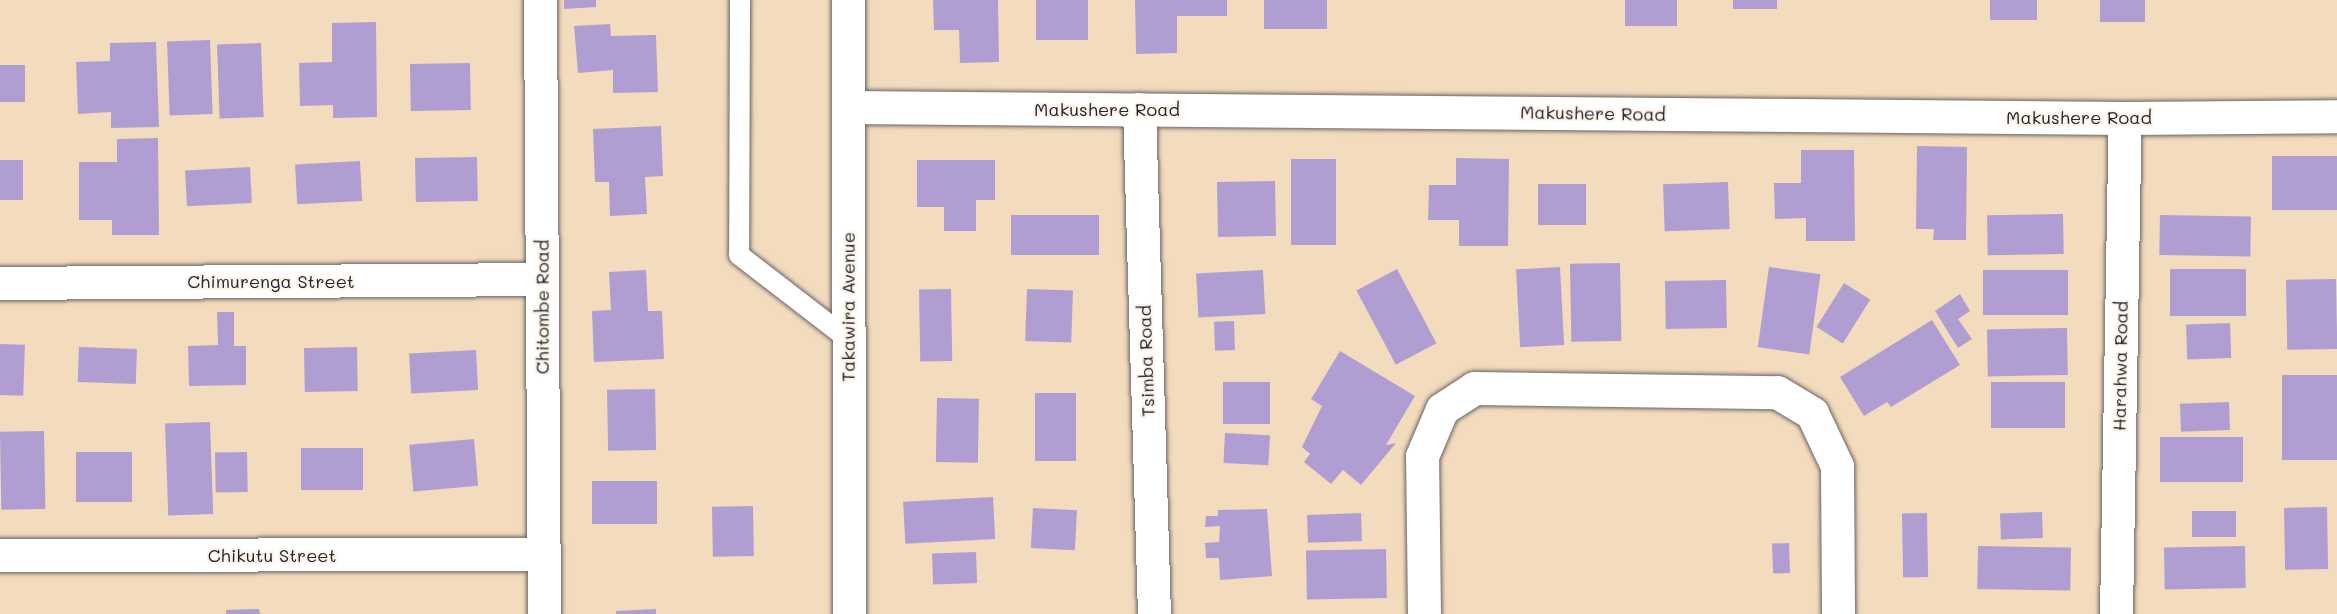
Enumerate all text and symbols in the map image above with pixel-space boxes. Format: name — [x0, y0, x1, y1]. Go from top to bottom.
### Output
street label: Makushere Road — [1034, 98, 1180, 120]
street label: Makushere Road — [1520, 101, 1666, 125]
street label: Makushere Road — [2006, 106, 2152, 128]
street label: Takawira Avenue — [837, 232, 859, 382]
street label: Chitombe Road — [531, 240, 553, 374]
street label: Chimurenga Street — [187, 270, 355, 292]
street label: Harahwa Road — [2108, 301, 2132, 431]
street label: Tsimba Road — [1133, 305, 1159, 417]
street label: Chikutu Street — [208, 544, 336, 566]

